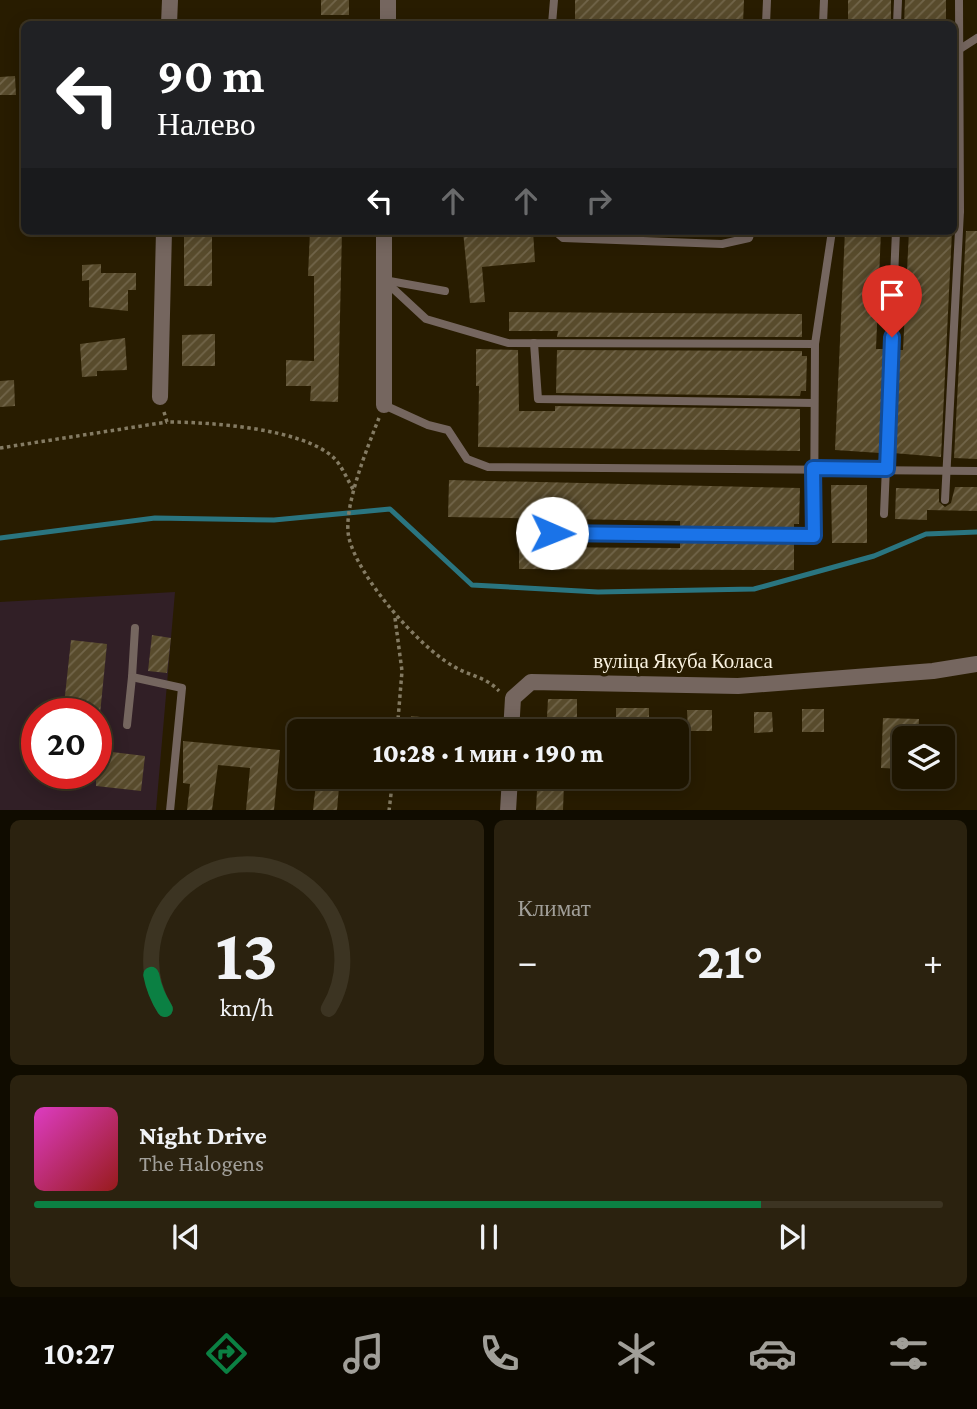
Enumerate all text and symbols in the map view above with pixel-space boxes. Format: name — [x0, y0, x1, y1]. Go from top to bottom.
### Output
text: 90 m — [157, 48, 264, 103]
icon: left — [42, 49, 133, 140]
text: Налево — [157, 106, 256, 142]
icon: left — [361, 182, 399, 220]
icon: ahead — [434, 182, 472, 220]
icon: ahead — [507, 182, 545, 220]
icon: right — [580, 182, 618, 220]
pin — [862, 265, 922, 337]
icon: arrive — [873, 276, 911, 314]
position arrow — [515, 496, 589, 570]
street label: вуліца Якуба Коласа — [593, 649, 773, 673]
speed limit sign: 20 — [21, 698, 112, 789]
map controls — [892, 726, 955, 789]
button: layers — [892, 726, 955, 789]
text: 10:28 · 1 мин · 190 m — [373, 739, 603, 768]
text: Климат — [518, 895, 591, 921]
text: 13 — [215, 914, 278, 995]
text: 21° — [697, 931, 764, 989]
text: − — [518, 940, 538, 982]
text: + — [923, 940, 943, 982]
text: km/h — [220, 993, 274, 1020]
text: Night Drive — [139, 1121, 267, 1150]
text: The Halogens — [139, 1150, 264, 1176]
icon: previous — [167, 1218, 205, 1256]
icon: pause — [470, 1218, 508, 1256]
icon: next — [773, 1218, 811, 1256]
icon: directions — [202, 1329, 251, 1378]
icon: music — [339, 1329, 388, 1378]
icon: phone — [475, 1329, 524, 1378]
icon: climate — [612, 1329, 661, 1378]
icon: car — [748, 1329, 797, 1378]
icon: filters — [884, 1329, 933, 1378]
text: 10:27 — [44, 1335, 115, 1371]

